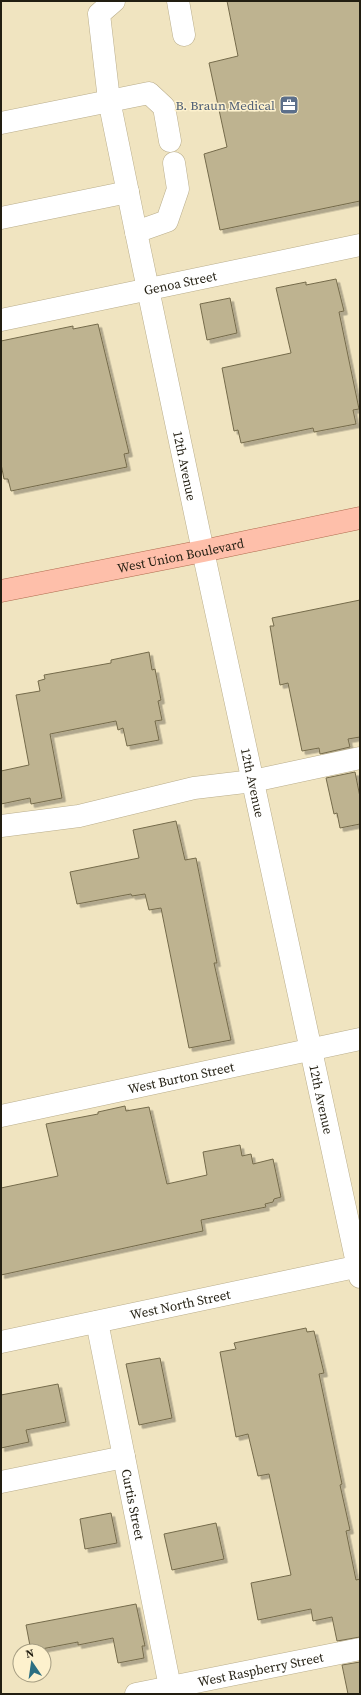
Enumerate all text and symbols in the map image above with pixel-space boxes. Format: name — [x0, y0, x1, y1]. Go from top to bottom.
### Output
office icon: B. Braun Medical — [278, 94, 300, 116]
place label: B. Braun Medical — [175, 97, 275, 114]
street label: Genoa Street — [142, 267, 219, 298]
street label: 12th Avenue — [169, 429, 201, 502]
street label: West Union Boulevard — [116, 534, 246, 576]
street label: 12th Avenue — [237, 746, 269, 819]
street label: West Burton Street — [126, 1058, 236, 1097]
street label: 12th Avenue — [306, 1063, 337, 1136]
street label: West North Street — [128, 1285, 233, 1323]
street label: Curtis Street — [118, 1467, 149, 1542]
north arrow — [12, 1643, 52, 1683]
text: N — [24, 1646, 35, 1662]
street label: West Raspberry Street — [196, 1648, 326, 1690]

